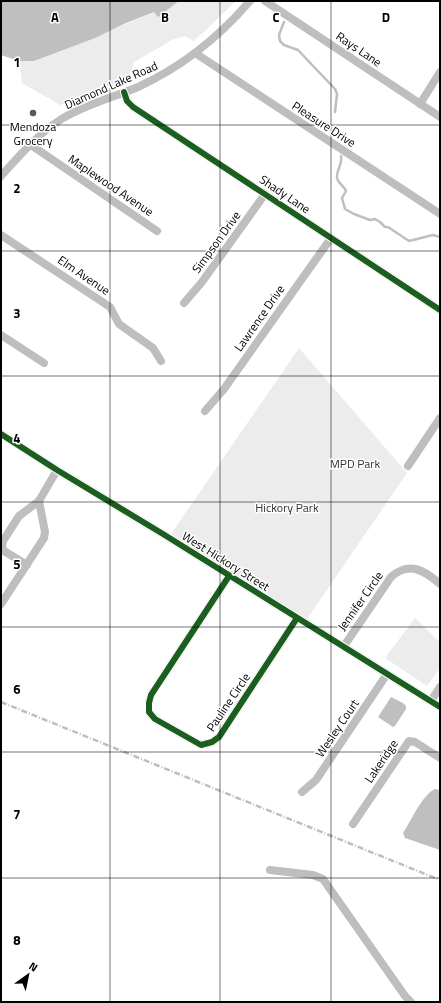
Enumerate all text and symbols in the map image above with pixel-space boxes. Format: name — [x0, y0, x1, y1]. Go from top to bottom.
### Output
text: A — [51, 7, 59, 27]
text: B — [161, 7, 169, 27]
text: C — [272, 7, 280, 27]
text: D — [382, 7, 390, 27]
street label: Rays Lane — [332, 27, 386, 71]
text: 1 — [13, 52, 21, 72]
street label: Diamond Lake Road — [61, 56, 161, 114]
street label: Pleasure Drive — [288, 96, 360, 152]
marker: Mendoza Grocery — [28, 108, 38, 118]
place label: Mendoza Grocery — [10, 117, 56, 150]
street label: Maplewood Avenue — [64, 149, 158, 221]
street label: Shady Lane — [256, 170, 314, 218]
text: 2 — [13, 178, 21, 198]
street label: Simpson Drive — [187, 207, 245, 277]
street label: Elm Avenue — [54, 250, 114, 300]
street label: Lawrence Drive — [229, 281, 289, 355]
text: 3 — [13, 303, 21, 323]
text: 4 — [13, 428, 21, 448]
park label: MPD Park — [330, 454, 381, 473]
park label: Hickory Park — [255, 498, 319, 517]
street label: West Hickory Street — [178, 526, 274, 596]
text: 5 — [13, 554, 21, 574]
street label: Jennifer Circle — [332, 567, 388, 635]
street label: Pauline Circle — [201, 669, 255, 735]
text: 6 — [13, 679, 21, 699]
street label: Wesley Court — [310, 694, 364, 761]
street label: Lakeridge — [359, 735, 403, 787]
text: 7 — [13, 804, 21, 824]
text: 8 — [13, 930, 21, 950]
north arrow — [8, 955, 48, 995]
text: N — [26, 958, 41, 975]

